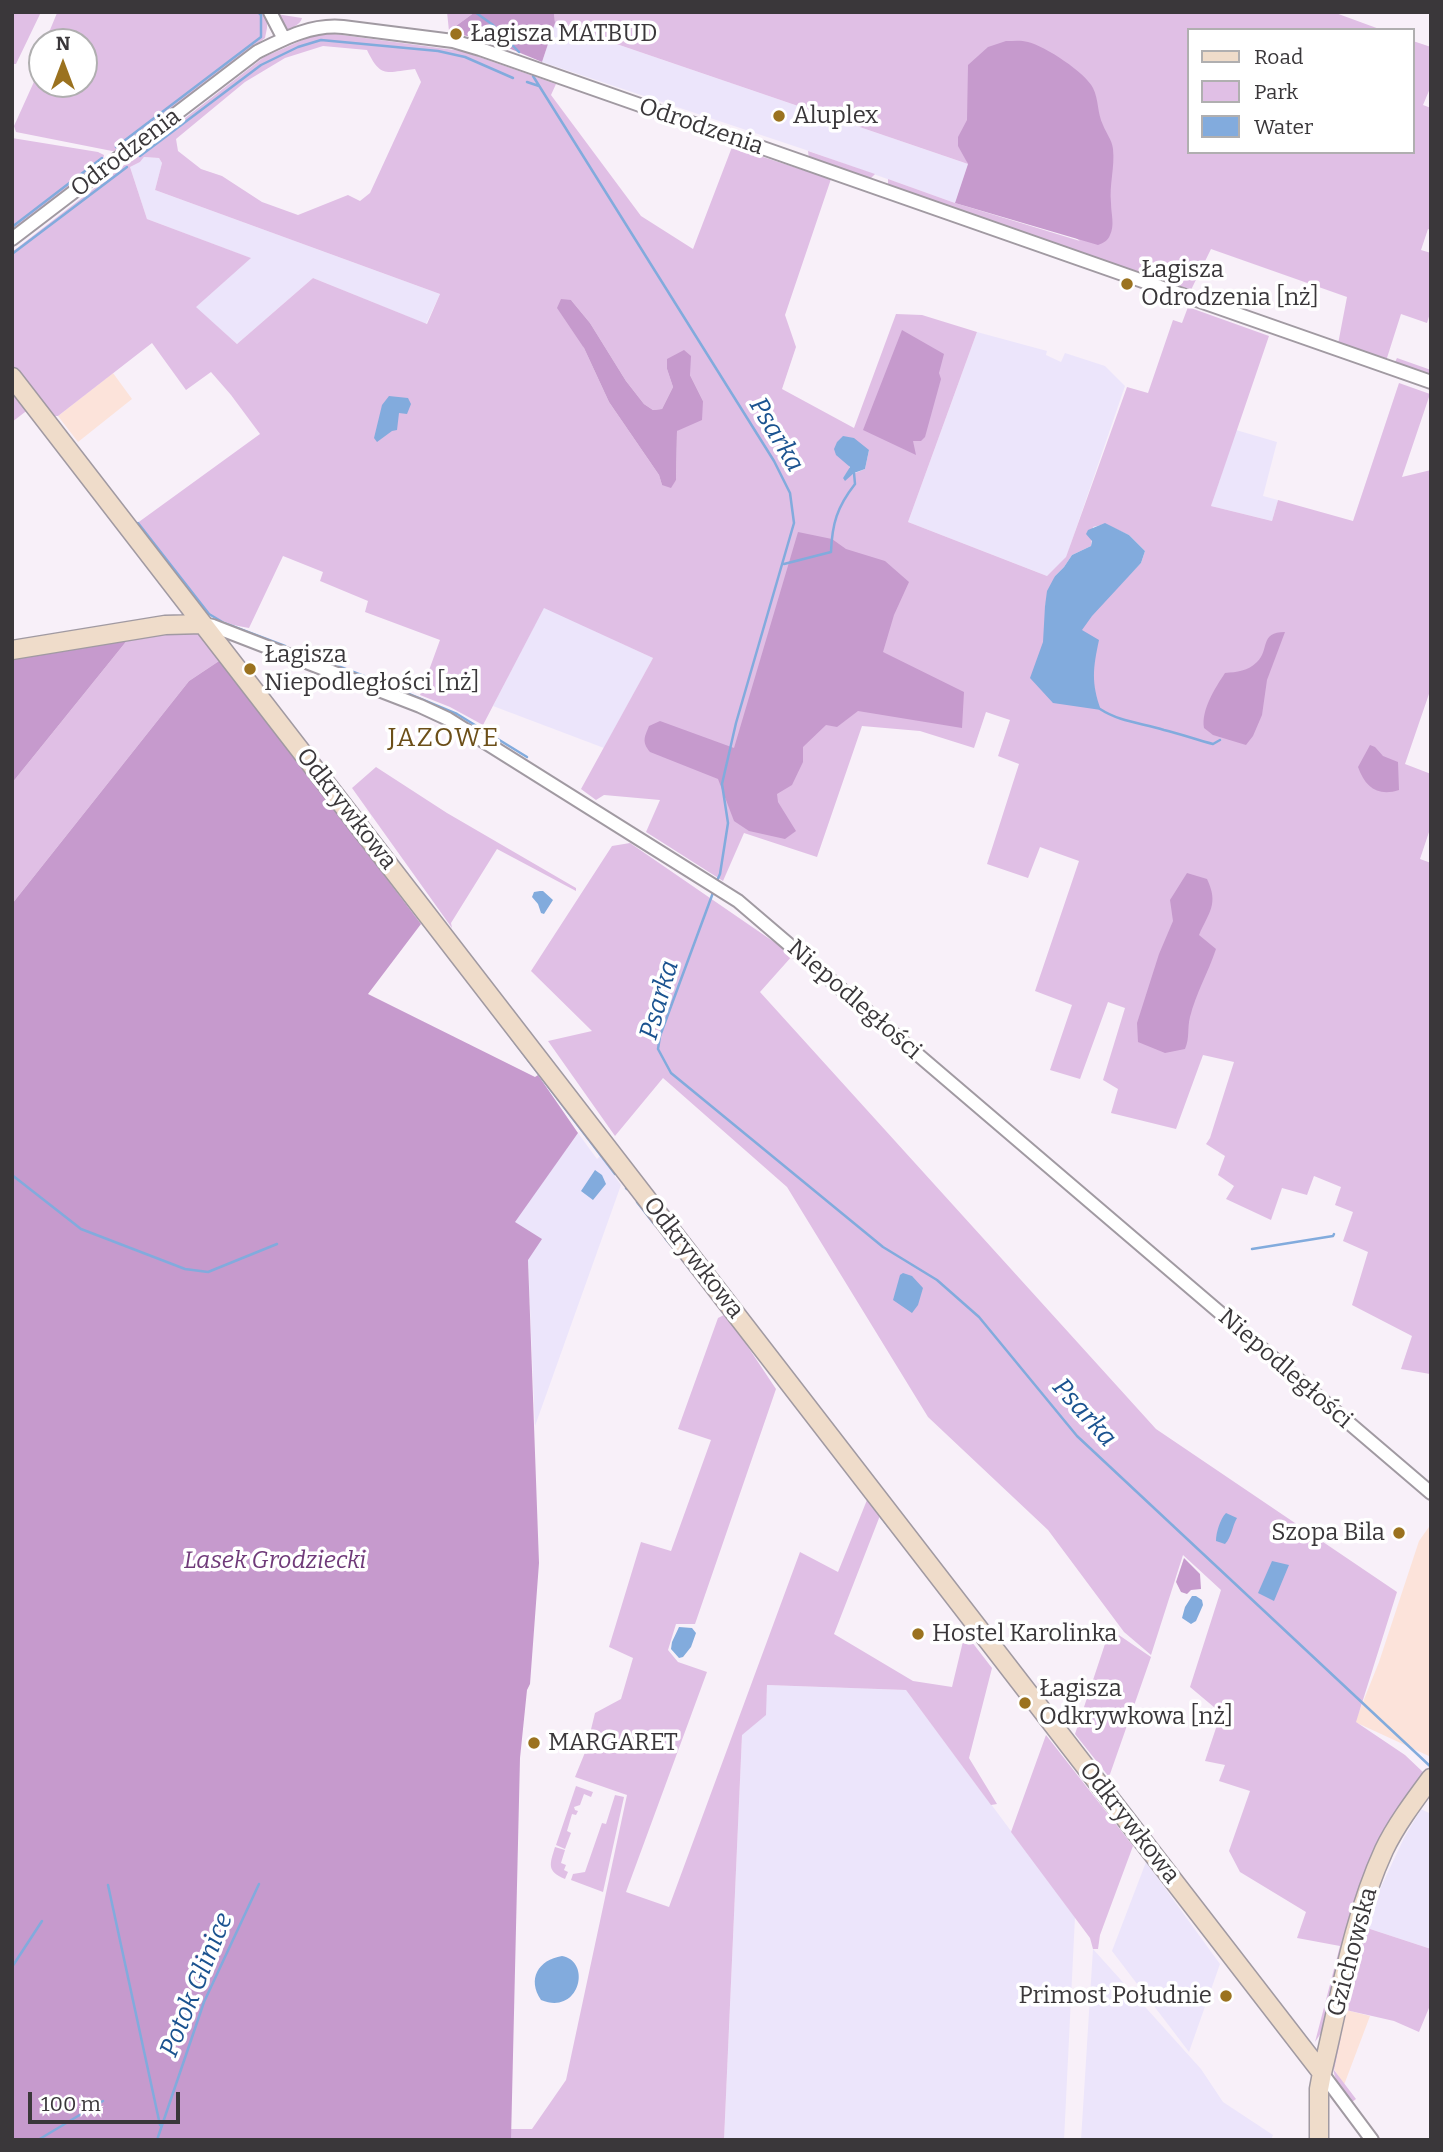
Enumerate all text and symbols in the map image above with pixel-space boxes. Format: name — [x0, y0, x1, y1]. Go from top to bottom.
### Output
place label: Łagisza MATBUD — [470, 20, 657, 48]
marker: Łagisza MATBUD — [448, 26, 464, 42]
north arrow — [28, 28, 98, 98]
legend — [1188, 28, 1415, 154]
text: N — [56, 32, 70, 55]
text: Road — [1254, 44, 1303, 70]
text: Park — [1254, 79, 1298, 105]
street label: Odrodzenia — [635, 92, 767, 162]
street label: Odrodzenia — [65, 102, 187, 204]
place label: Aluplex — [793, 102, 878, 130]
marker: Aluplex — [771, 108, 787, 124]
text: Water — [1254, 114, 1313, 140]
place label: Łagisza Odrodzenia [nż] — [1141, 256, 1319, 312]
marker: Łagisza Odrodzenia [nż] — [1119, 276, 1135, 292]
water label: Psarka — [742, 392, 810, 478]
place label: Łagisza Niepodległości [nż] — [264, 641, 480, 697]
marker: Łagisza Niepodległości [nż] — [242, 661, 258, 677]
district label: JAZOWE — [388, 723, 500, 755]
street label: Odkrywkowa — [290, 743, 402, 875]
street label: Niepodległości — [781, 934, 927, 1066]
water label: Psarka — [634, 957, 686, 1043]
street label: Odkrywkowa — [637, 1192, 749, 1324]
street label: Niepodległości — [1212, 1303, 1358, 1435]
water label: Psarka — [1045, 1372, 1123, 1454]
place label: Szopa Bila — [1271, 1519, 1385, 1547]
marker: Szopa Bila — [1391, 1525, 1407, 1541]
park label: Lasek Grodziecki — [184, 1547, 366, 1575]
place label: Hostel Karolinka — [932, 1620, 1117, 1648]
marker: Hostel Karolinka — [910, 1626, 926, 1642]
place label: Łagisza Odkrywkowa [nż] — [1039, 1675, 1233, 1731]
marker: Łagisza Odkrywkowa [nż] — [1017, 1695, 1033, 1711]
place label: MARGARET — [548, 1729, 678, 1757]
marker: MARGARET — [526, 1735, 542, 1751]
street label: Odkrywkowa — [1073, 1757, 1185, 1889]
street label: Gzichowska — [1322, 1884, 1384, 2020]
water label: Potok Glinice — [154, 1908, 240, 2062]
place label: Primost Południe — [1019, 1982, 1212, 2010]
marker: Primost Południe — [1218, 1988, 1234, 2004]
scale bar — [32, 2078, 184, 2122]
text: 100 m — [41, 2091, 101, 2117]

